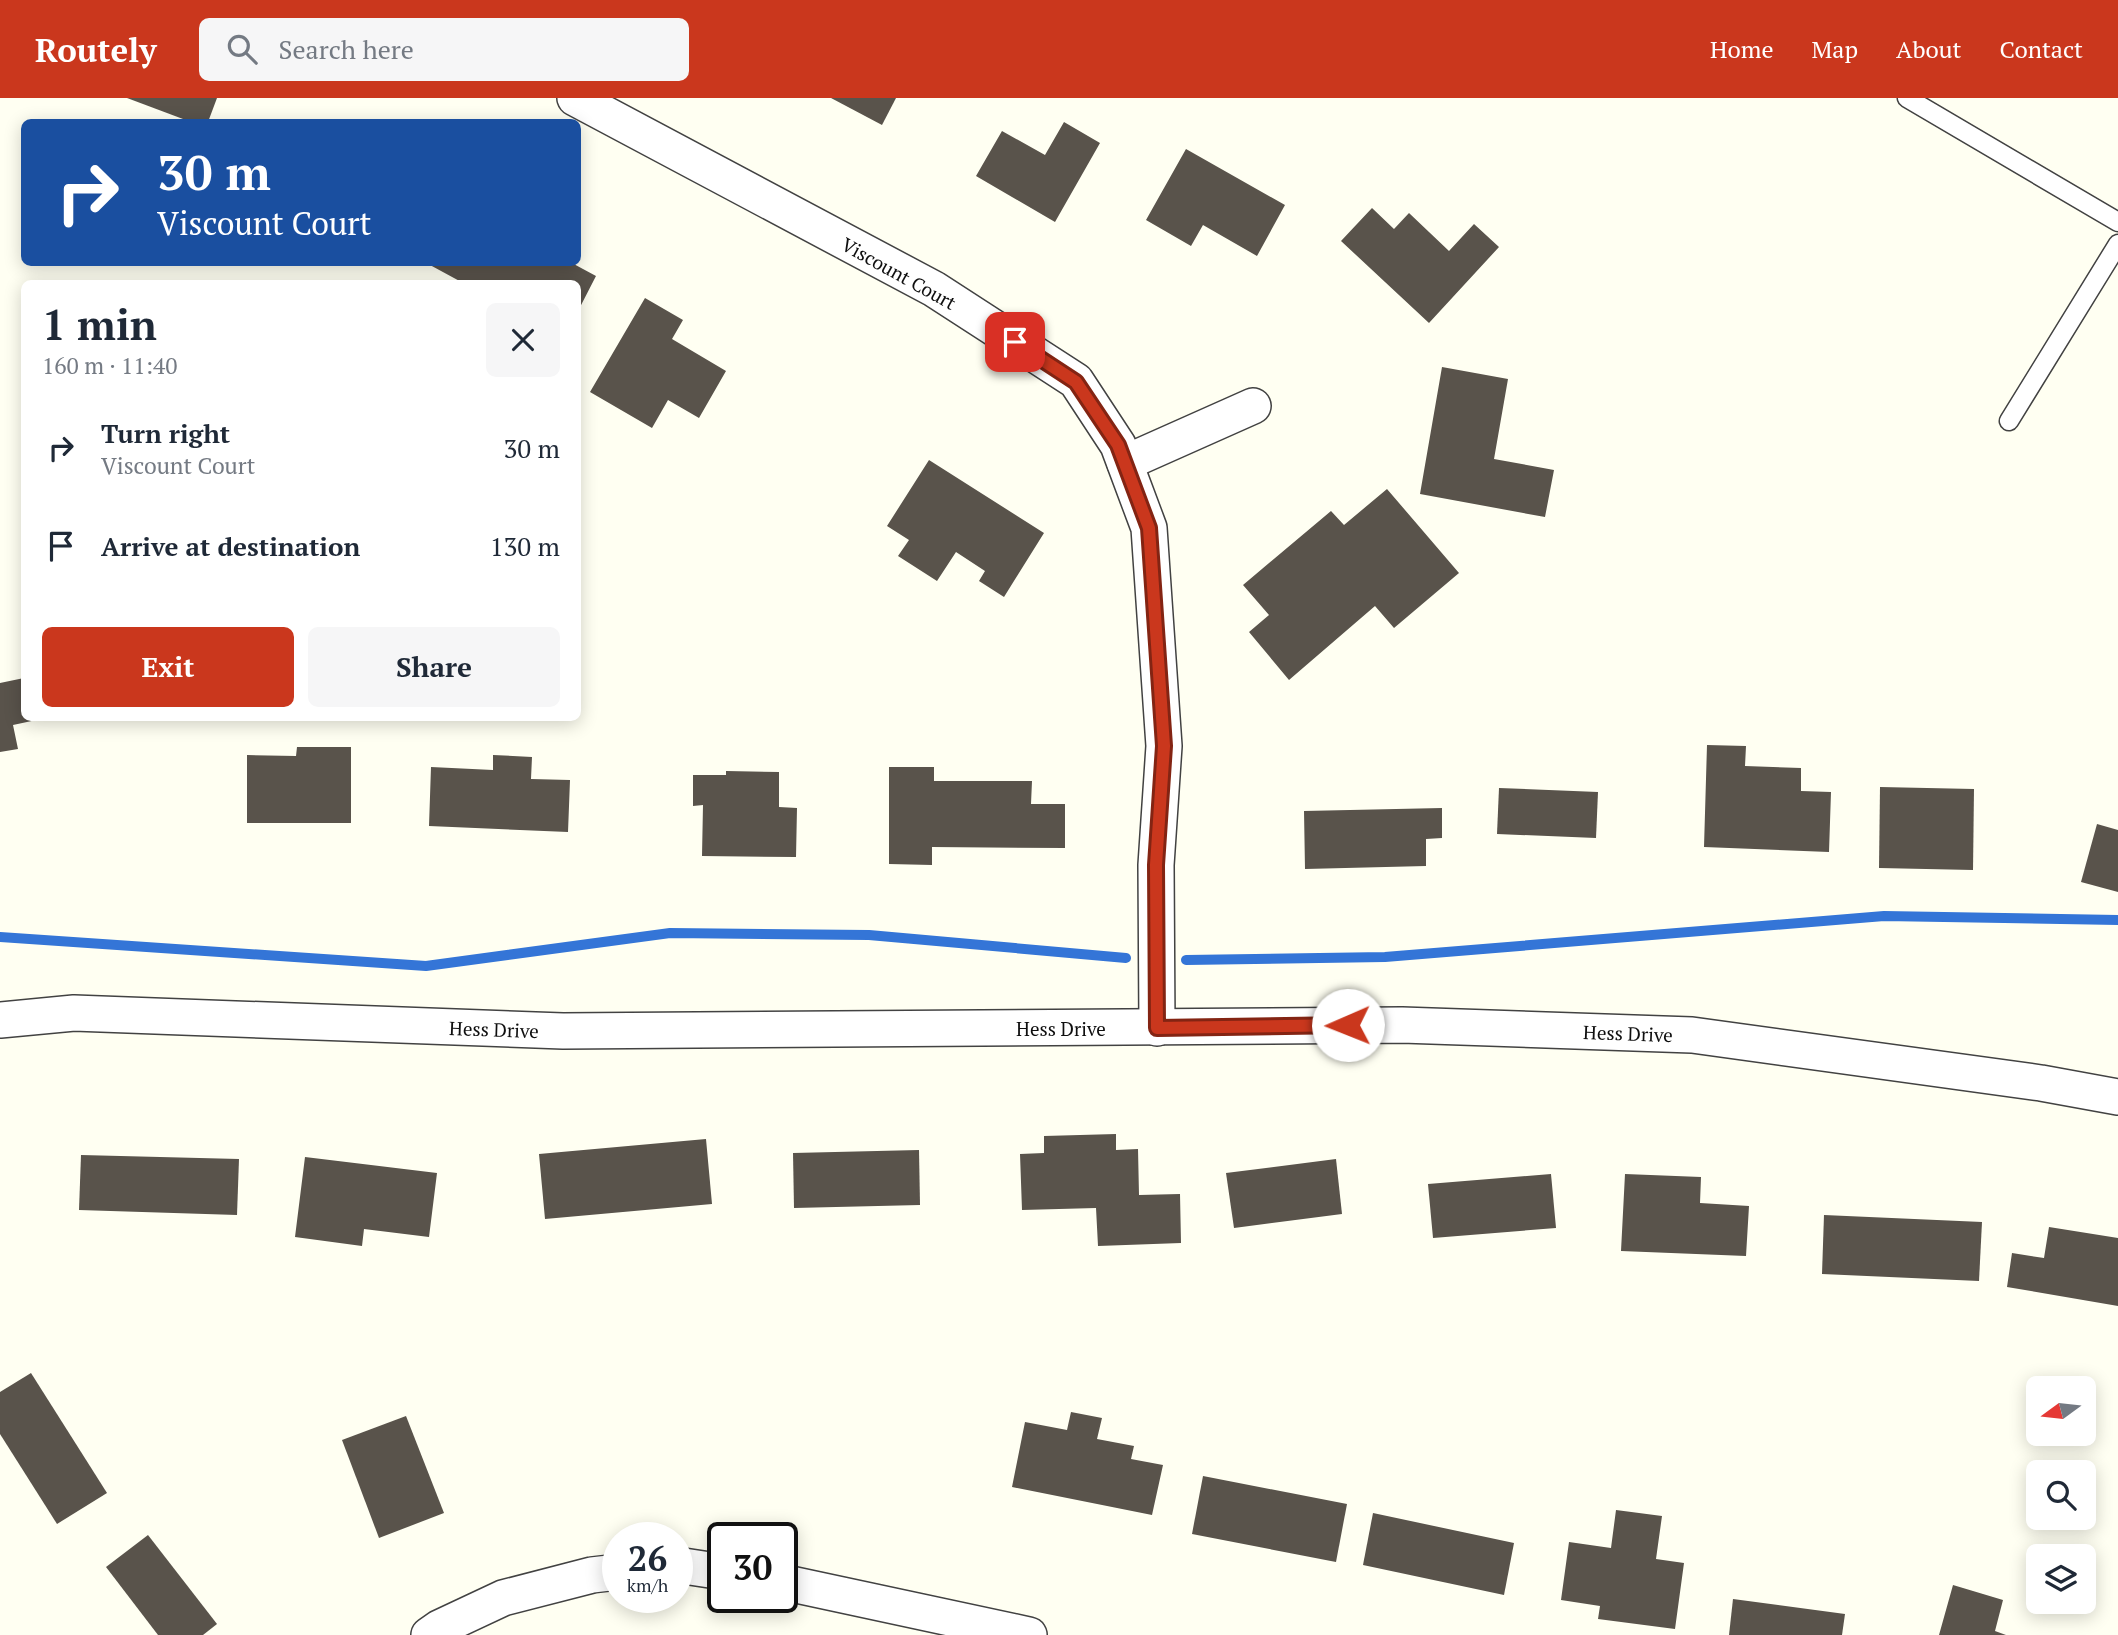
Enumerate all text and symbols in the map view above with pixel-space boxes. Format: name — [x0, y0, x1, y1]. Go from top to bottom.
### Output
search box — [199, 18, 689, 81]
text: Routely — [35, 28, 157, 71]
icon: search — [223, 30, 261, 68]
text: Search here — [279, 32, 414, 66]
text: Home — [1710, 33, 1774, 65]
text: Map — [1812, 33, 1858, 65]
text: About — [1896, 33, 1962, 65]
text: Contact — [2000, 33, 2083, 65]
text: 30 m — [157, 139, 271, 204]
icon: right — [42, 147, 133, 238]
text: Viscount Court — [157, 202, 372, 244]
street label: Viscount Court — [837, 231, 961, 315]
text: 1 min — [42, 296, 157, 352]
button: close — [486, 303, 560, 377]
pin — [985, 312, 1045, 372]
icon: arrive — [996, 323, 1034, 361]
text: 160 m · 11:40 — [42, 350, 177, 381]
text: Turn right — [101, 416, 230, 450]
icon: right — [42, 429, 80, 467]
text: 30 m — [504, 431, 560, 465]
text: Viscount Court — [101, 450, 255, 481]
icon: arrive — [42, 527, 80, 565]
text: Arrive at destination — [101, 529, 360, 563]
text: 130 m — [490, 529, 560, 563]
button: Exit — [42, 627, 294, 707]
button: Share — [308, 627, 560, 707]
position arrow — [1311, 988, 1385, 1062]
street label: Hess Drive — [449, 1015, 539, 1043]
street label: Hess Drive — [1016, 1016, 1106, 1041]
street label: Hess Drive — [1583, 1019, 1673, 1047]
north arrow — [2026, 1376, 2096, 1446]
map controls — [2026, 1376, 2096, 1614]
button: search — [2026, 1460, 2096, 1530]
speed limit sign: 30 — [707, 1522, 798, 1613]
text: 26 — [628, 1535, 667, 1581]
button: layers — [2026, 1544, 2096, 1614]
text: km/h — [627, 1573, 668, 1597]

